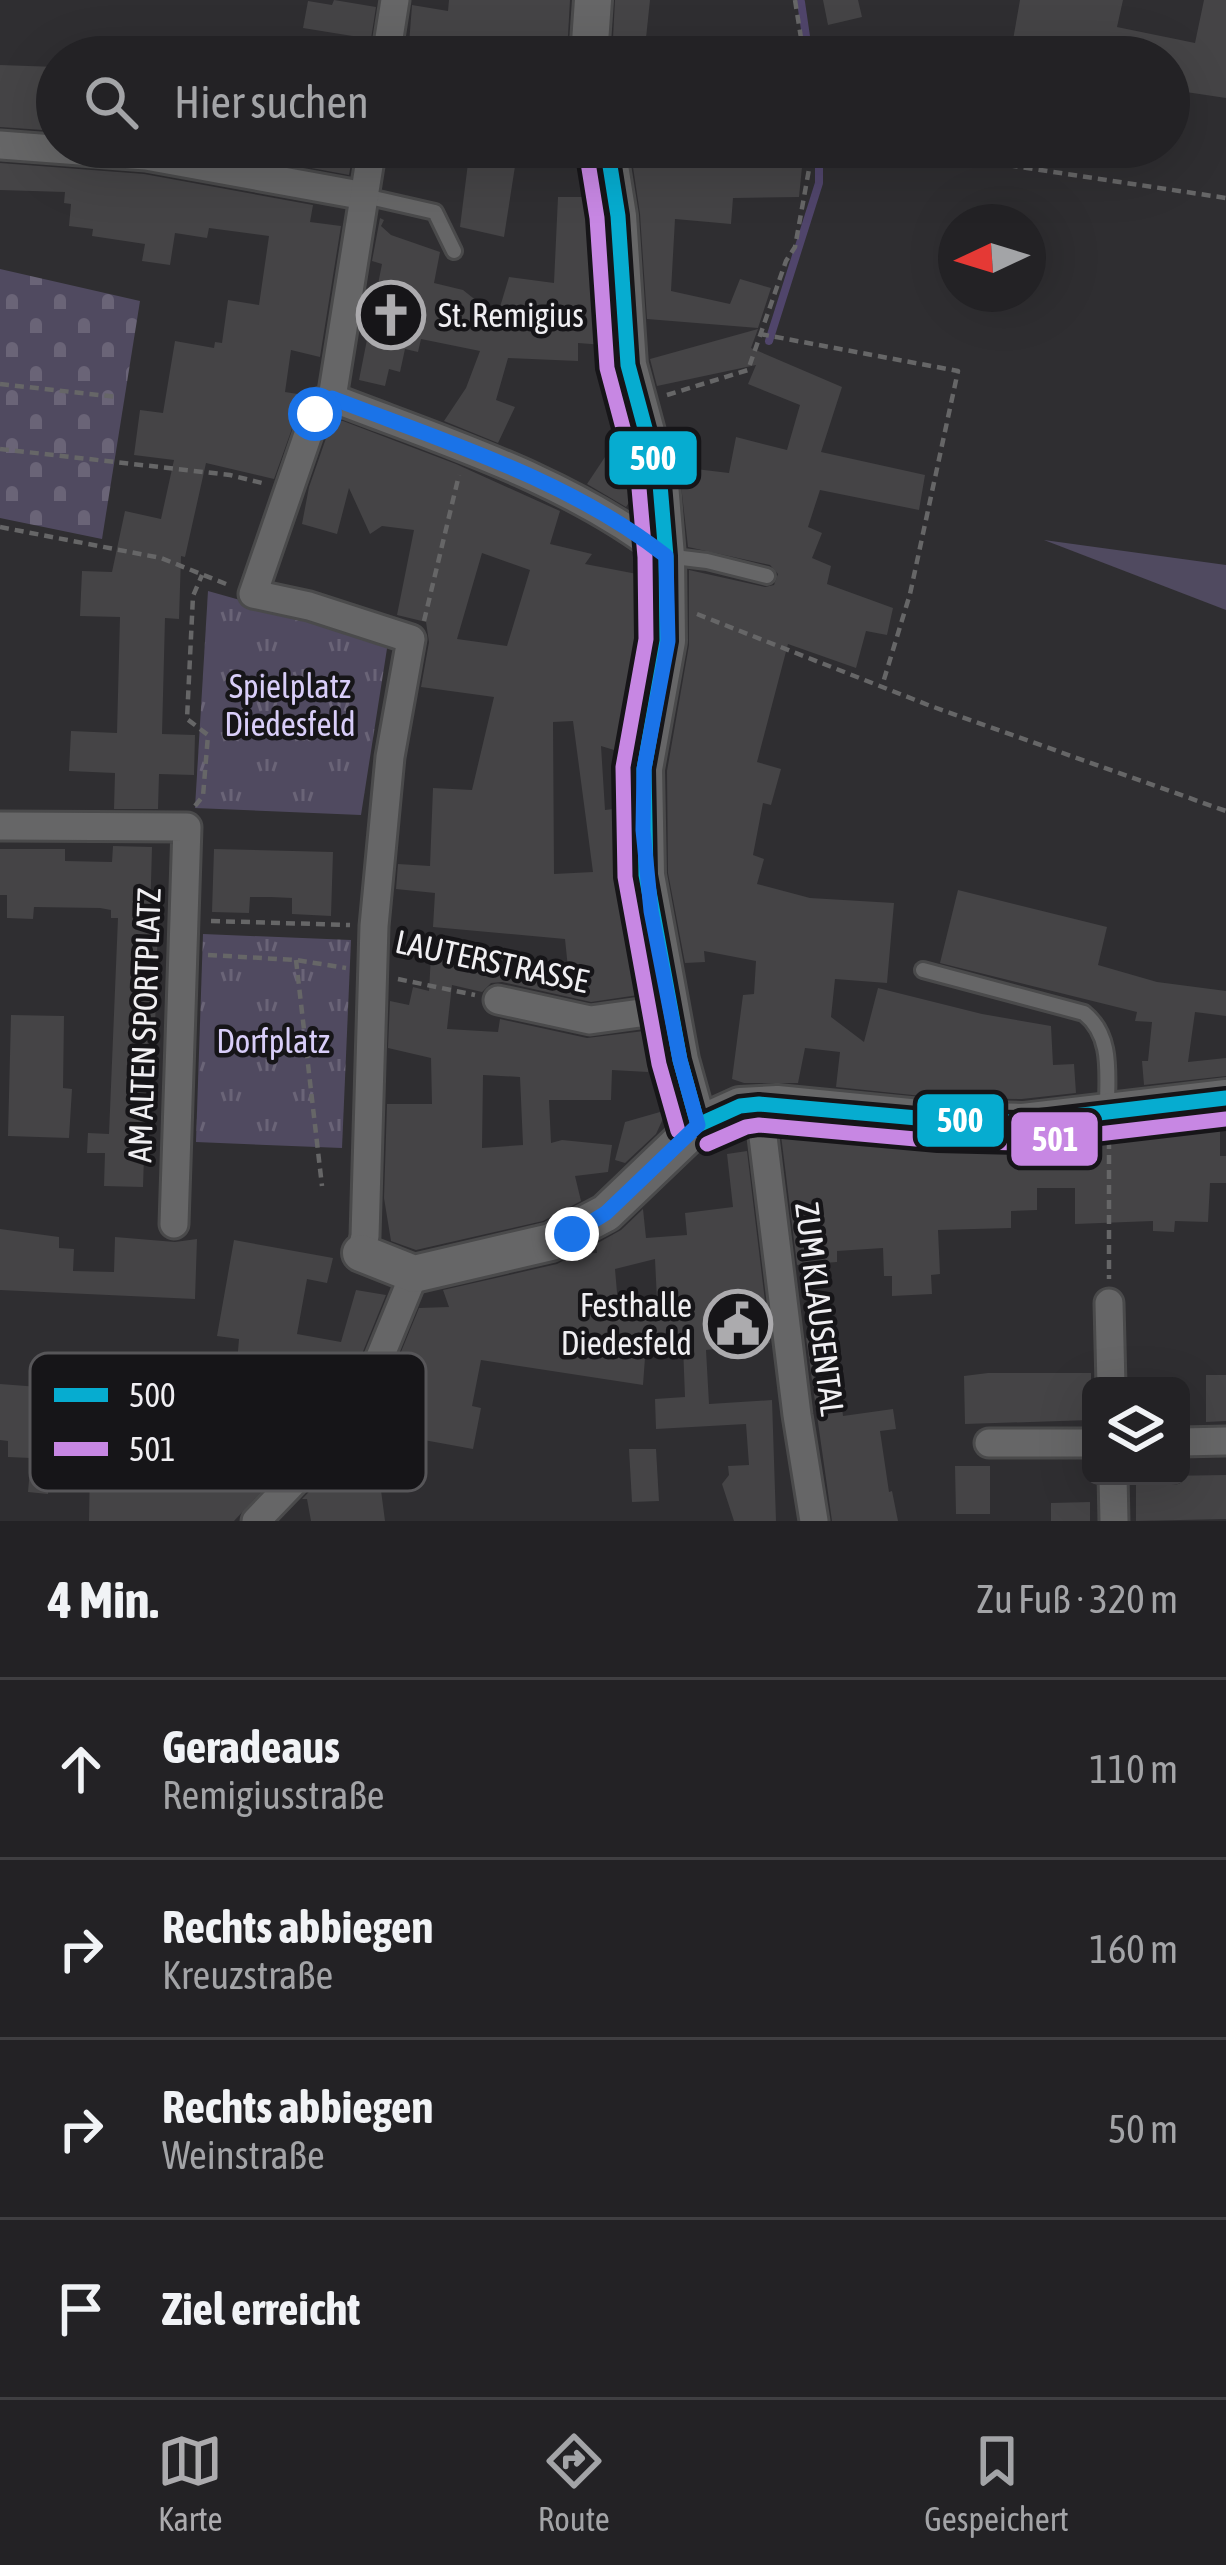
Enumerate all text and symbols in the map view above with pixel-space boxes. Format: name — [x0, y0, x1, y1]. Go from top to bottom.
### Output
search box — [36, 36, 1190, 168]
icon: search — [78, 69, 144, 135]
text: Hier suchen — [174, 76, 369, 128]
north arrow — [938, 204, 1046, 312]
church icon: St. Remigius — [356, 280, 426, 350]
place label: St. Remigius — [438, 296, 584, 334]
route start — [288, 387, 342, 441]
line badge: 500 — [607, 429, 699, 487]
text: 500 — [630, 439, 676, 477]
park label: Spielplatz Diedesfeld — [224, 667, 356, 743]
street label: AM ALTEN SPORTPLATZ — [120, 887, 168, 1163]
street label: LAUTERSTRASSE — [392, 922, 592, 1000]
park label: Dorfplatz — [216, 1022, 330, 1060]
line badge: 500 — [915, 1092, 1006, 1149]
text: 500 — [937, 1101, 983, 1139]
line badge: 501 — [1009, 1110, 1100, 1168]
text: 501 — [1032, 1120, 1078, 1158]
street label: ZUM KLAUSENTAL — [788, 1200, 852, 1418]
route end — [545, 1207, 599, 1261]
place label: Festhalle Diedesfeld — [561, 1286, 692, 1362]
public building icon: Festhalle Diedesfeld — [703, 1289, 773, 1359]
legend — [30, 1353, 426, 1491]
text: 500 — [129, 1376, 176, 1414]
map controls — [1082, 1377, 1190, 1485]
button: layers — [1082, 1377, 1190, 1485]
text: 501 — [129, 1430, 176, 1468]
text: 4 Min. — [48, 1570, 159, 1629]
text: Zu Fuß · 320 m — [976, 1577, 1178, 1621]
text: Geradeaus — [162, 1721, 340, 1773]
icon: ahead — [48, 1736, 114, 1802]
text: 110 m — [1090, 1747, 1178, 1791]
text: Remigiusstraße — [162, 1773, 385, 1817]
text: Rechts abbiegen — [162, 1901, 433, 1953]
icon: right — [48, 1916, 114, 1982]
text: 160 m — [1090, 1927, 1178, 1971]
text: Kreuzstraße — [162, 1953, 333, 1997]
text: Rechts abbiegen — [162, 2081, 433, 2133]
icon: right — [48, 2096, 114, 2162]
text: 50 m — [1108, 2107, 1178, 2151]
text: Weinstraße — [162, 2133, 325, 2177]
icon: arrive — [48, 2276, 114, 2342]
text: Ziel erreicht — [162, 2283, 360, 2335]
tab: Karte — [157, 2428, 223, 2538]
tab: Route — [538, 2428, 610, 2538]
tab: Gespeichert — [924, 2428, 1069, 2538]

